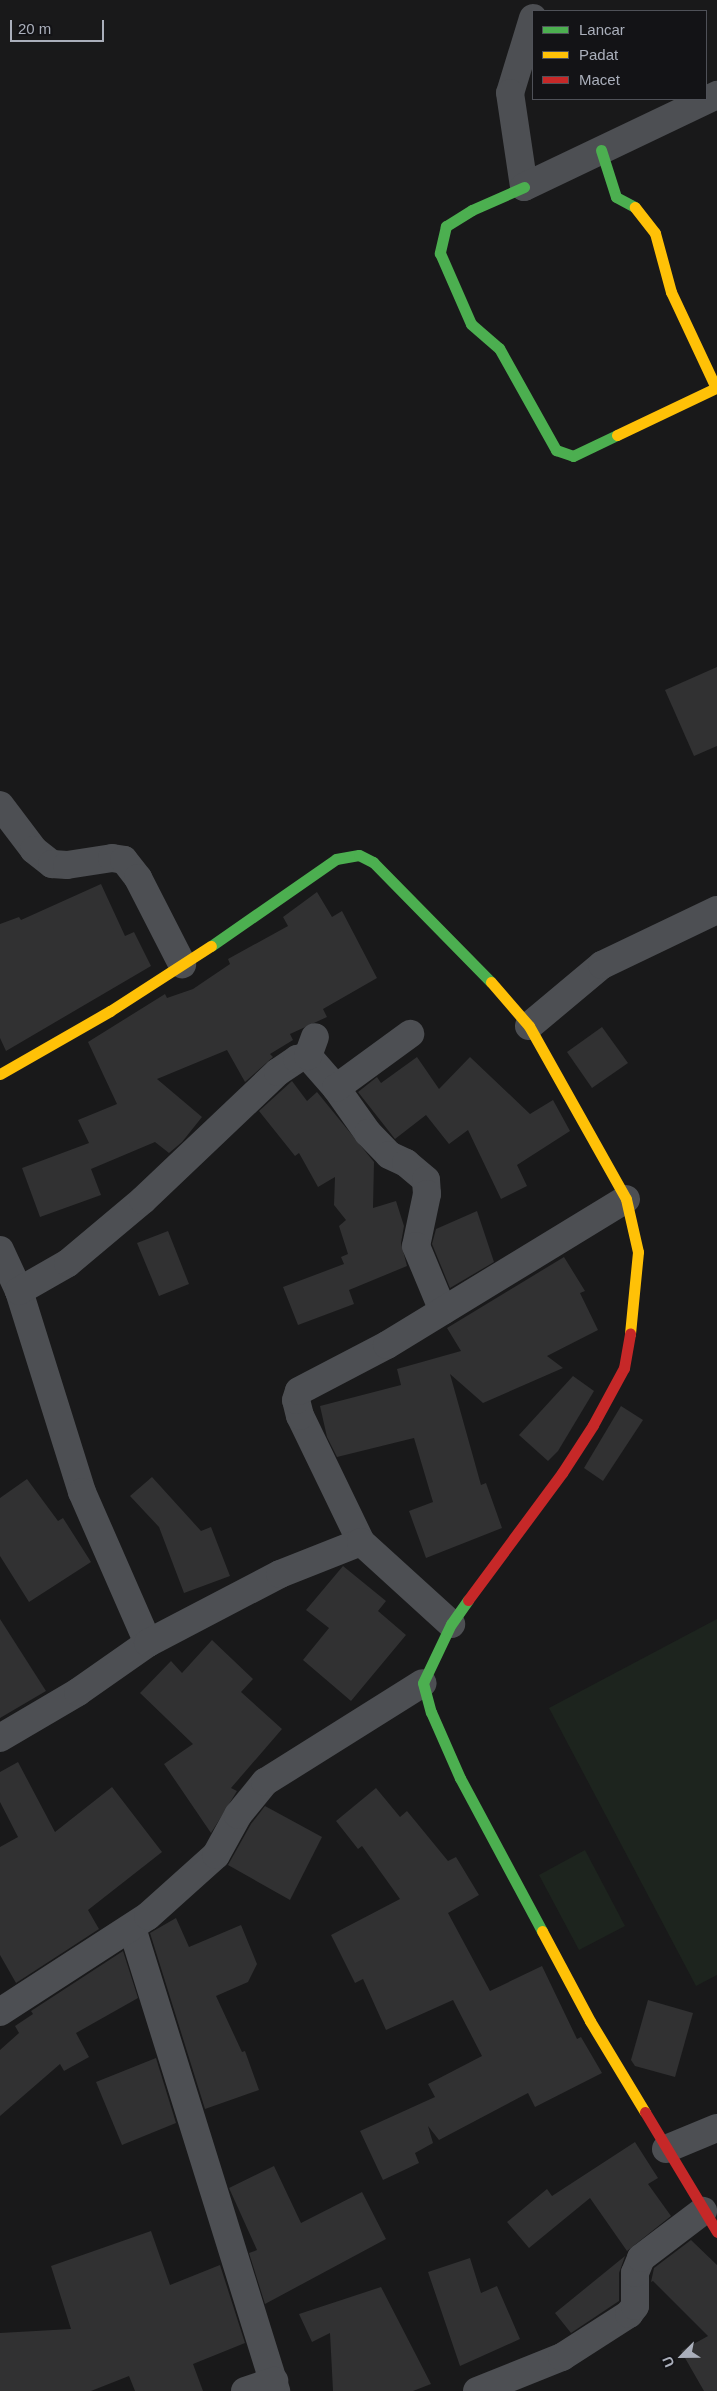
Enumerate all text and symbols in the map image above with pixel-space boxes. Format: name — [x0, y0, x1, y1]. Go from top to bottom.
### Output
scale bar — [12, 10, 106, 42]
legend — [532, 10, 707, 100]
text: 20 m — [18, 20, 51, 37]
text: Lancar — [579, 21, 625, 38]
text: Padat — [579, 46, 618, 63]
text: Macet — [579, 71, 620, 88]
north arrow — [657, 2331, 707, 2381]
text: U — [659, 2354, 678, 2370]

